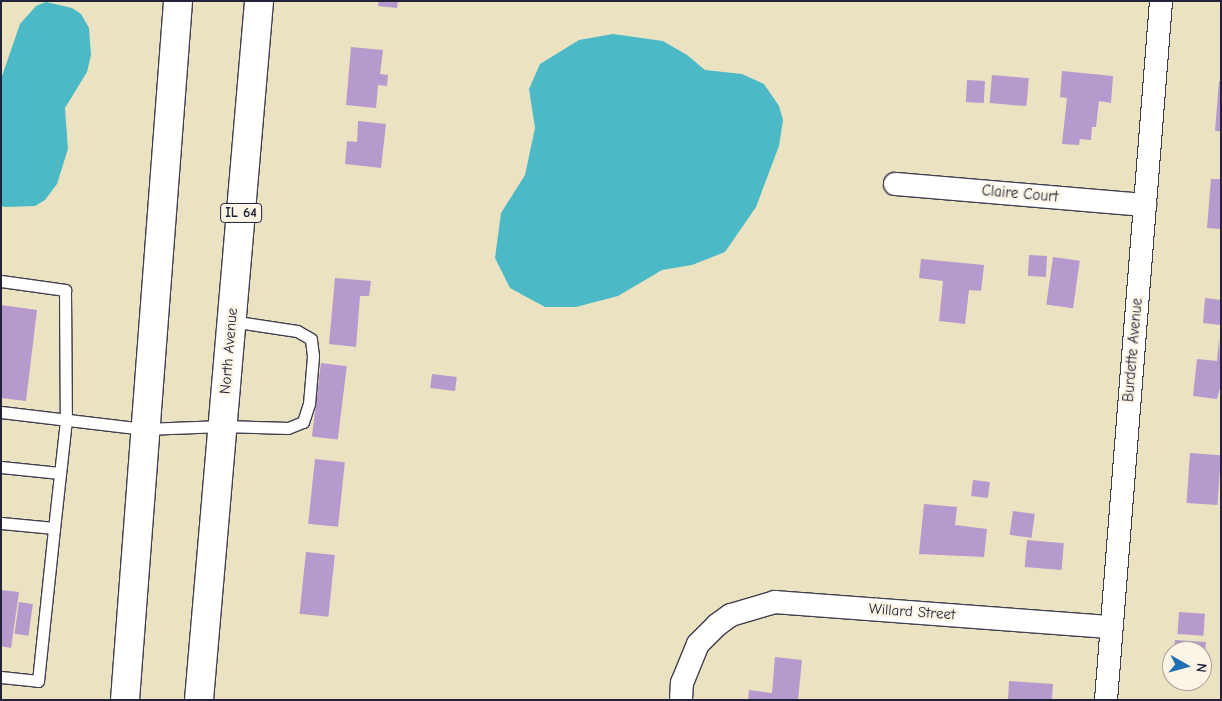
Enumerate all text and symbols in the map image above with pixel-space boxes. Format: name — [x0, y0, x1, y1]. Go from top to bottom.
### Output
street label: Claire Court — [981, 182, 1059, 206]
road number: IL 64 — [220, 202, 262, 224]
street label: Burdette Avenue — [1119, 297, 1147, 403]
street label: North Avenue — [216, 307, 242, 395]
street label: Willard Street — [868, 600, 956, 624]
north arrow — [1162, 641, 1212, 691]
text: N — [1192, 662, 1210, 673]

